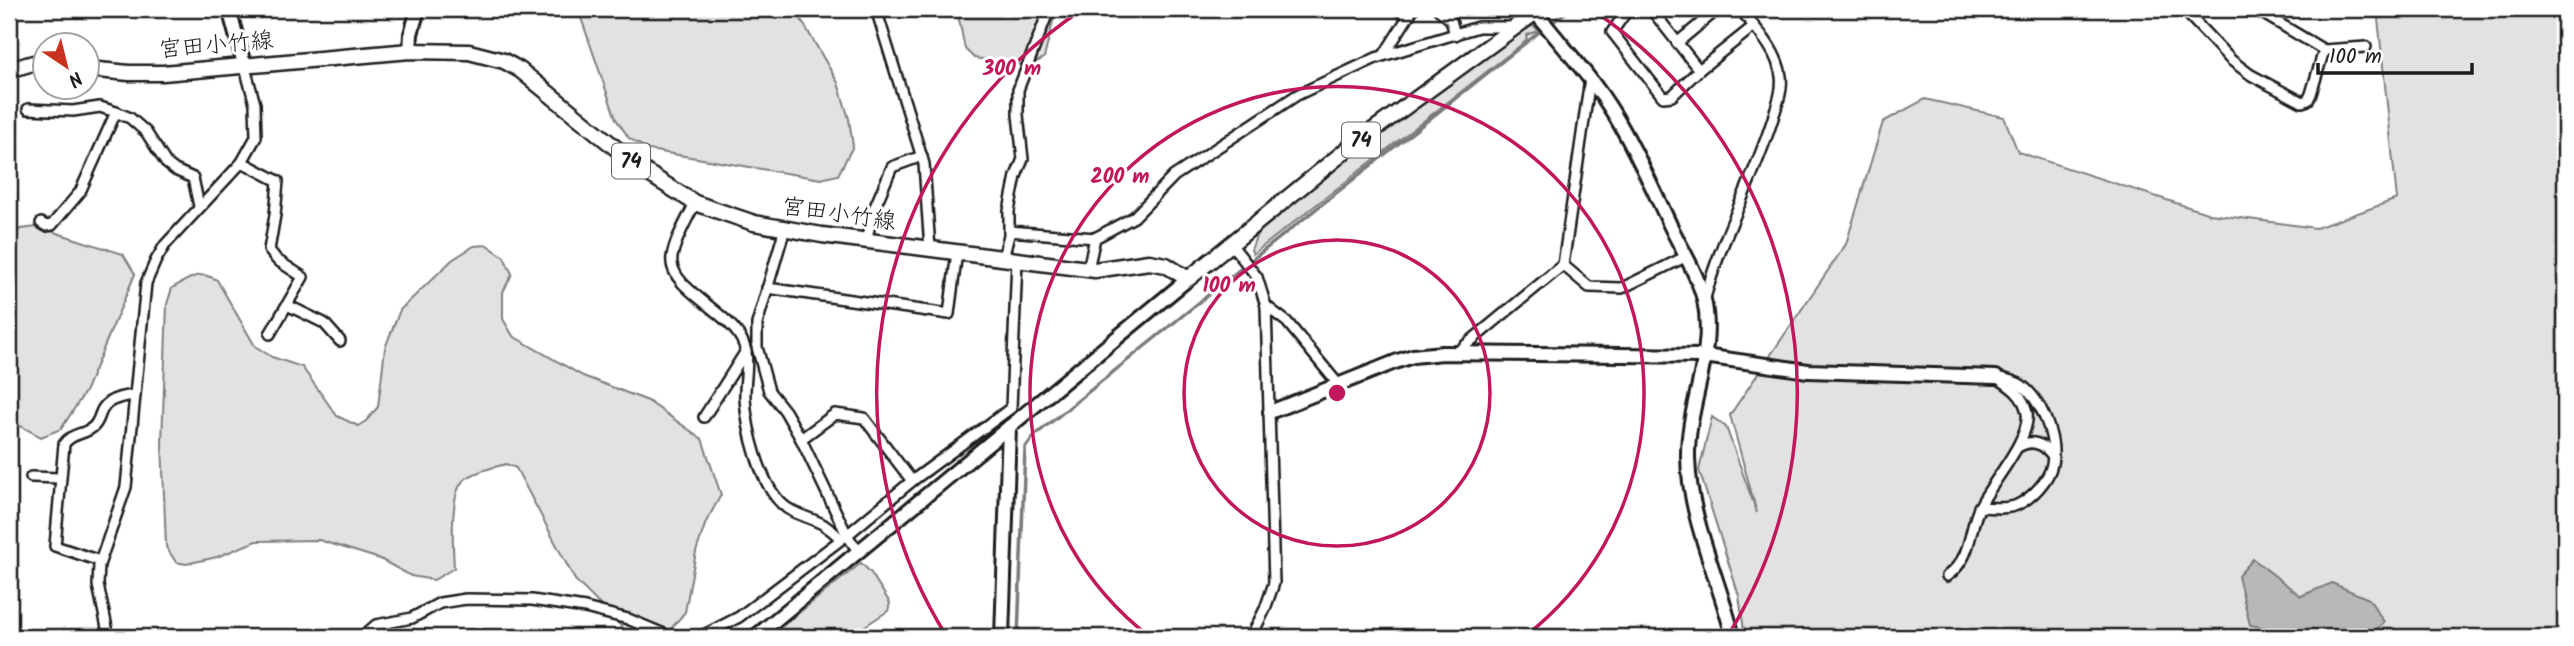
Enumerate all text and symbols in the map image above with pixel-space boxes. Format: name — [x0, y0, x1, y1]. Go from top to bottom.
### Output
street label: 宮田小竹線 — [157, 23, 275, 69]
north arrow — [32, 32, 102, 102]
scale bar — [2318, 32, 2472, 76]
text: 100 m — [2329, 41, 2382, 74]
text: 300 m — [982, 53, 1041, 86]
text: N — [61, 63, 88, 94]
road number: 74 — [1342, 122, 1380, 158]
road number: 74 — [612, 144, 650, 178]
text: 200 m — [1090, 161, 1150, 194]
street label: 宮田小竹線 — [779, 189, 898, 241]
text: 100 m — [1202, 270, 1256, 303]
centre of rings — [1325, 381, 1349, 405]

